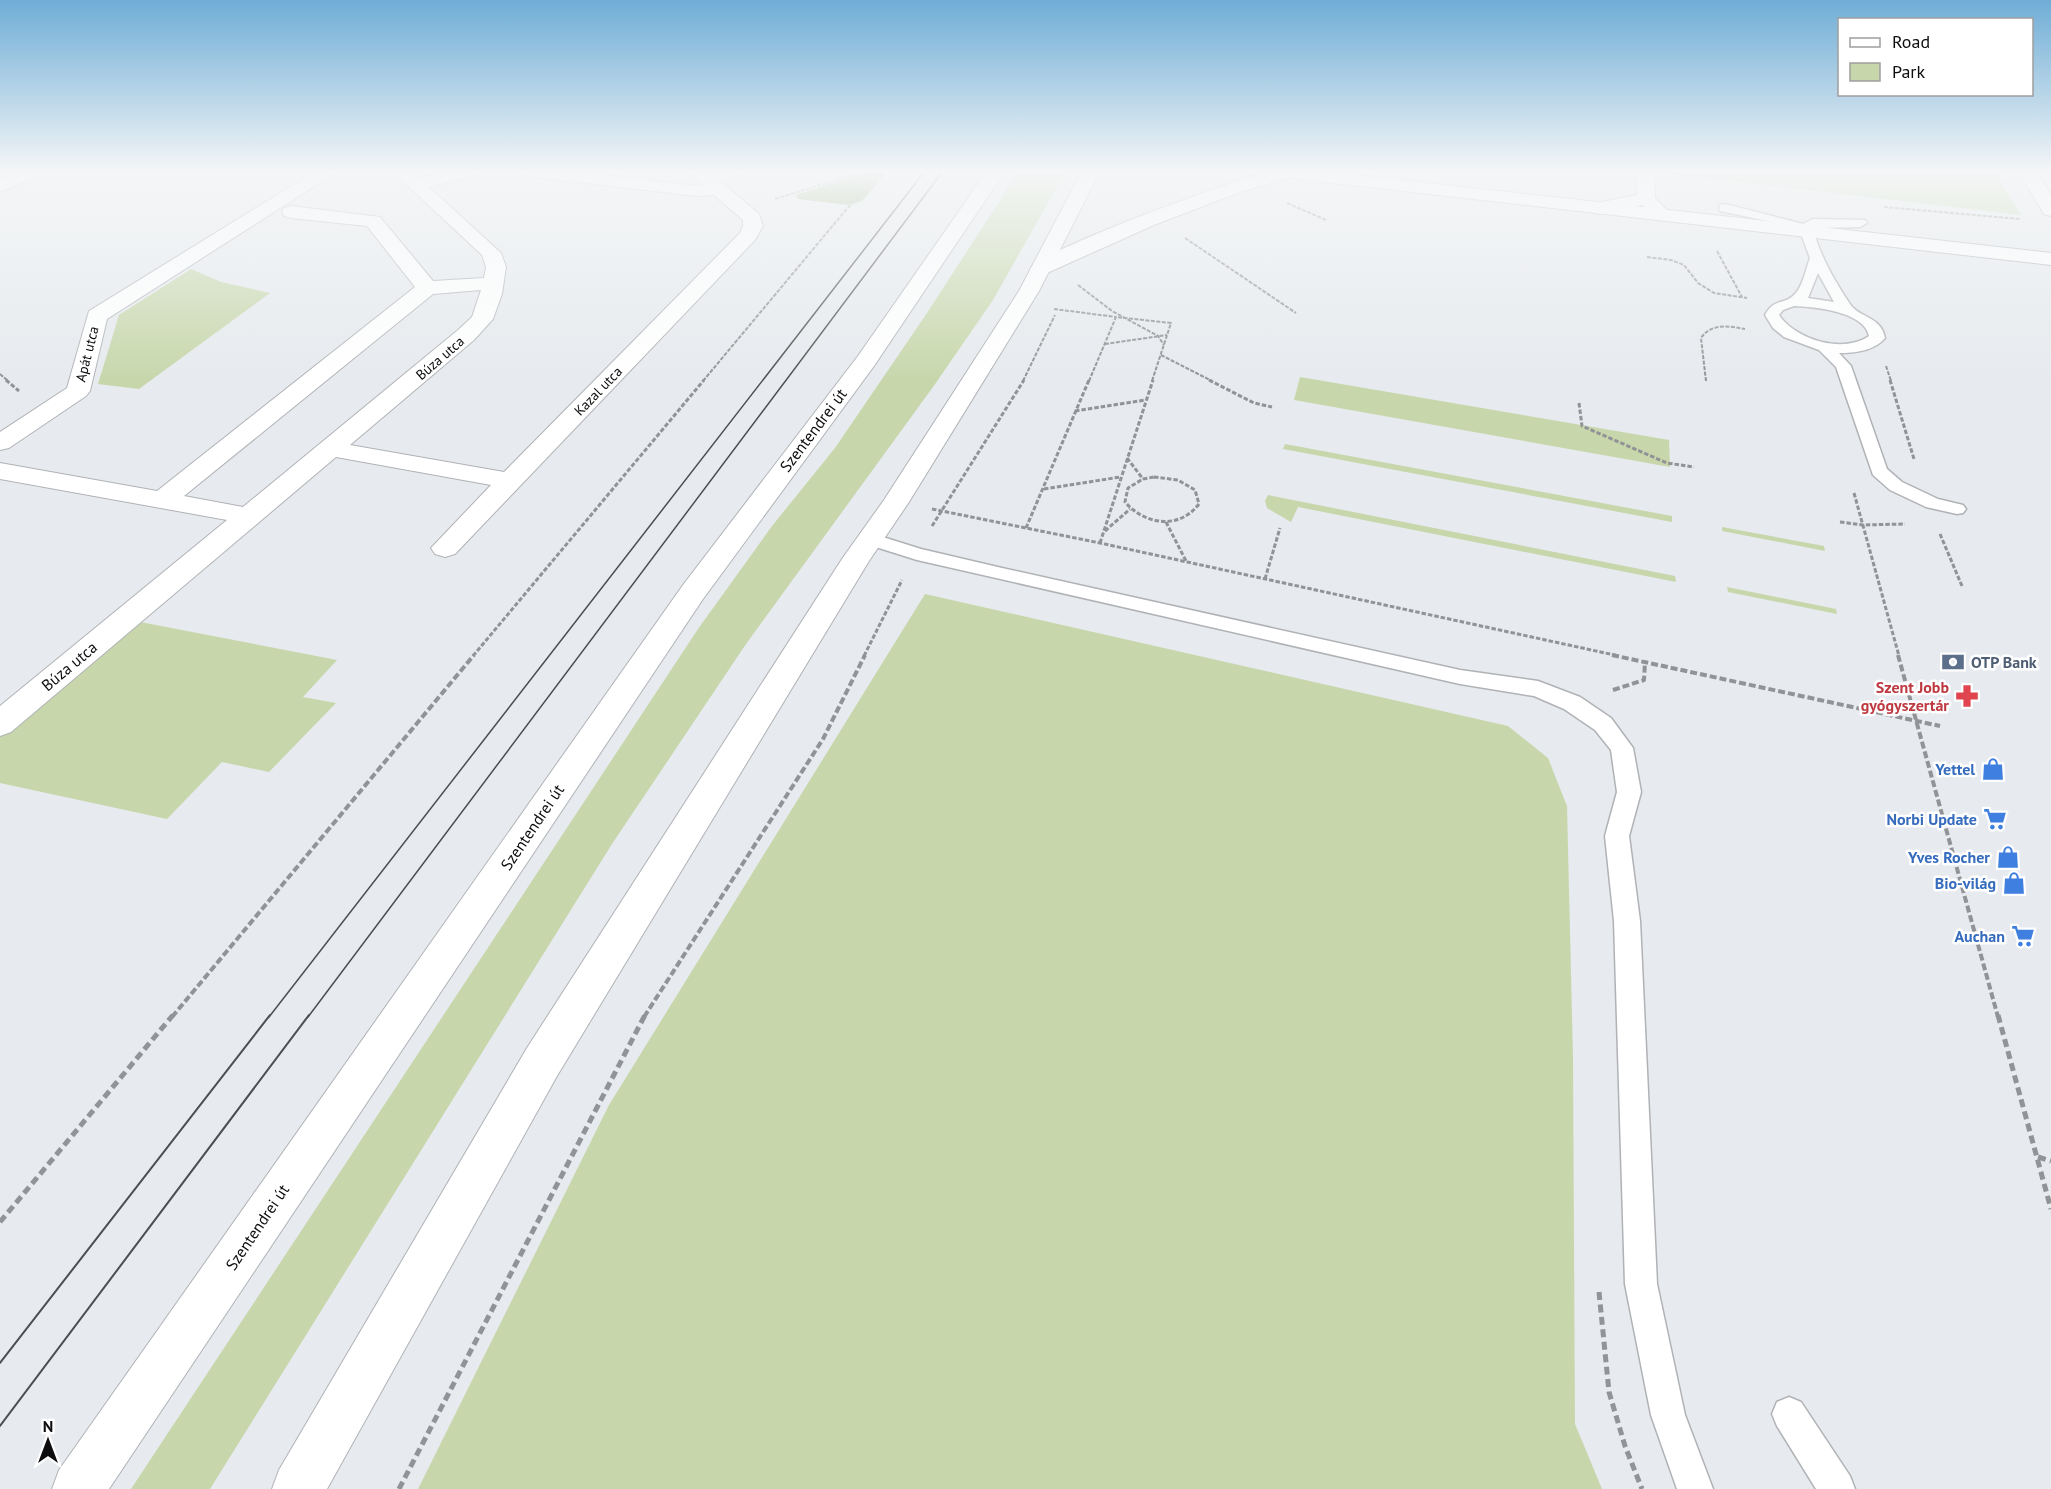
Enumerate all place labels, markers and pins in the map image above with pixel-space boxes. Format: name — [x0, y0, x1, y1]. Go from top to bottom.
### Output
bank icon: OTP Bank — [1940, 649, 1966, 675]
place label: OTP Bank — [1971, 652, 2037, 672]
place label: Szent Jobb gyógyszertár — [1861, 677, 1949, 715]
pharmacy icon: Szent Jobb gyógyszertár — [1954, 683, 1980, 709]
shop icon: Yettel — [1980, 756, 2006, 782]
place label: Yettel — [1934, 759, 1975, 779]
supermarket icon: Norbi Update — [1982, 806, 2008, 832]
place label: Norbi Update — [1886, 809, 1977, 829]
shop icon: Yves Rocher — [1995, 844, 2021, 870]
place label: Yves Rocher — [1907, 847, 1990, 867]
shop icon: Bio-világ — [2001, 870, 2027, 896]
place label: Bio-világ — [1935, 873, 1996, 893]
supermarket icon: Auchan — [2010, 923, 2036, 949]
place label: Auchan — [1954, 926, 2005, 946]

